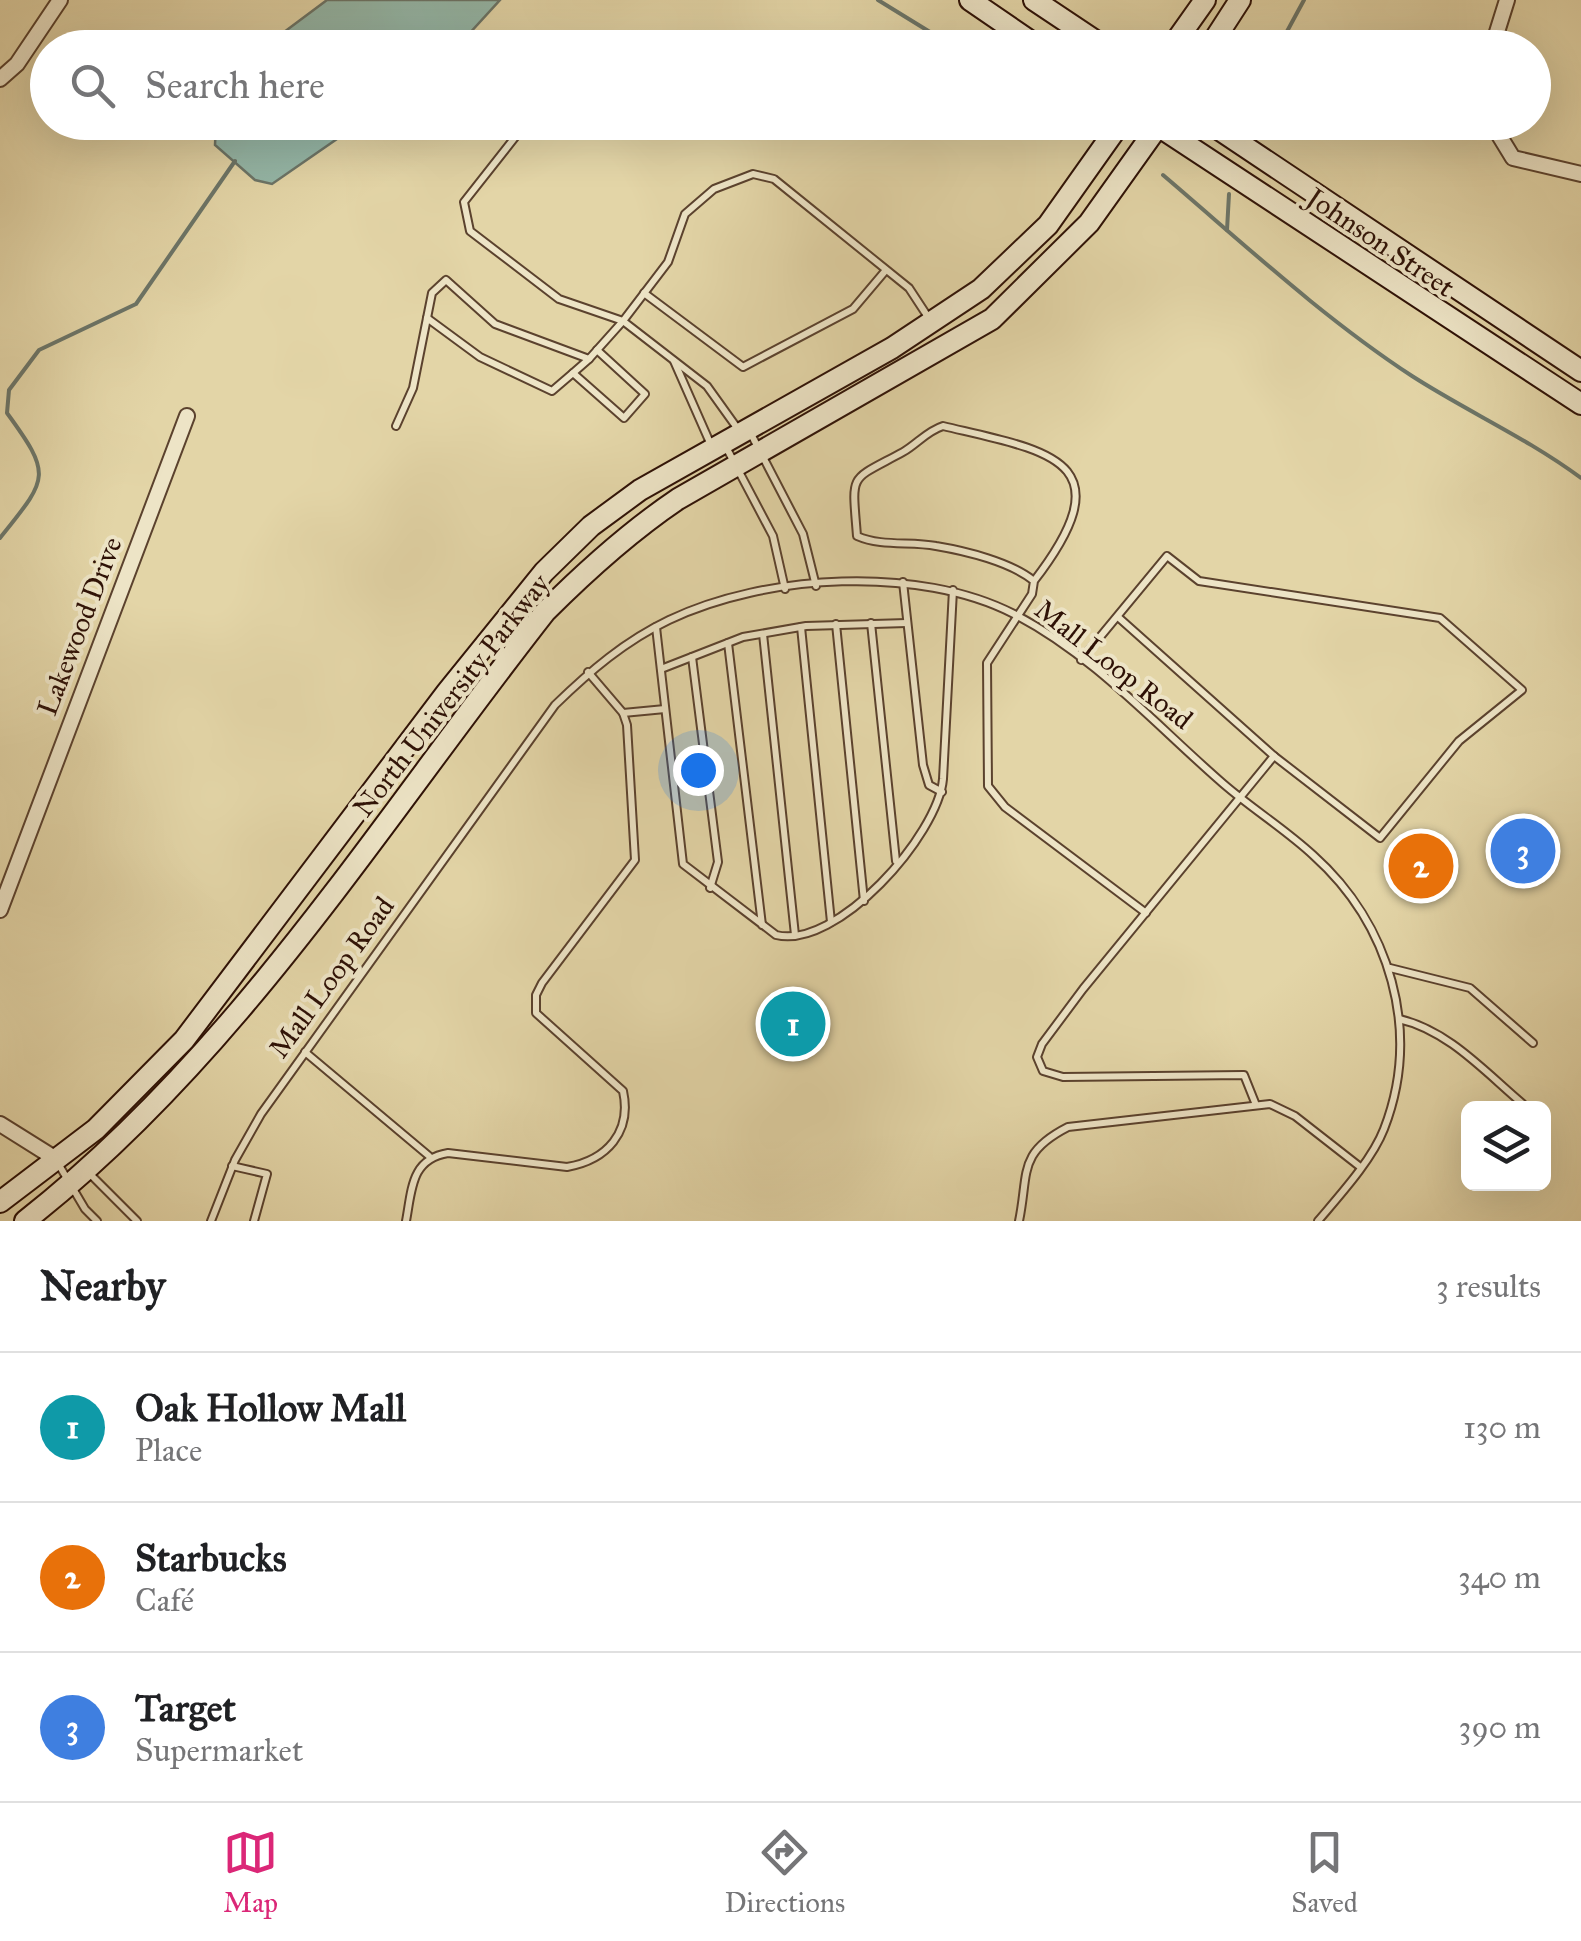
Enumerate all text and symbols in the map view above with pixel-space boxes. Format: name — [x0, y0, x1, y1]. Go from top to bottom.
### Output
search box — [30, 30, 1551, 140]
icon: search — [65, 58, 120, 113]
text: Search here — [145, 62, 325, 108]
street label: Johnson Street — [1298, 178, 1461, 305]
street label: Lakewood Drive — [29, 532, 130, 720]
street label: North University Parkway — [346, 566, 558, 824]
street label: Mall Loop Road — [1028, 592, 1200, 737]
your location — [673, 745, 724, 796]
pin: 3 — [1490, 814, 1556, 888]
pin: 2 — [1388, 828, 1454, 904]
street label: Mall Loop Road — [261, 890, 402, 1065]
pin: 1 — [760, 986, 826, 1062]
map controls — [1461, 1101, 1551, 1191]
button: layers — [1461, 1101, 1551, 1191]
text: Nearby — [40, 1260, 165, 1312]
text: 3 results — [1436, 1267, 1541, 1306]
text: Oak Hollow Mall — [135, 1385, 406, 1431]
text: 1 — [66, 1408, 79, 1447]
text: 130 m — [1463, 1408, 1541, 1447]
text: Place — [135, 1431, 202, 1470]
text: Starbucks — [135, 1535, 287, 1581]
text: 2 — [65, 1558, 80, 1597]
text: 340 m — [1458, 1558, 1541, 1597]
text: Café — [135, 1581, 194, 1620]
text: Target — [135, 1685, 236, 1731]
text: 3 — [66, 1708, 79, 1747]
text: 390 m — [1459, 1708, 1541, 1747]
text: Supermarket — [135, 1731, 303, 1770]
tab: Map — [223, 1825, 278, 1920]
tab: Directions — [724, 1825, 845, 1920]
tab: Saved — [1291, 1825, 1358, 1920]

